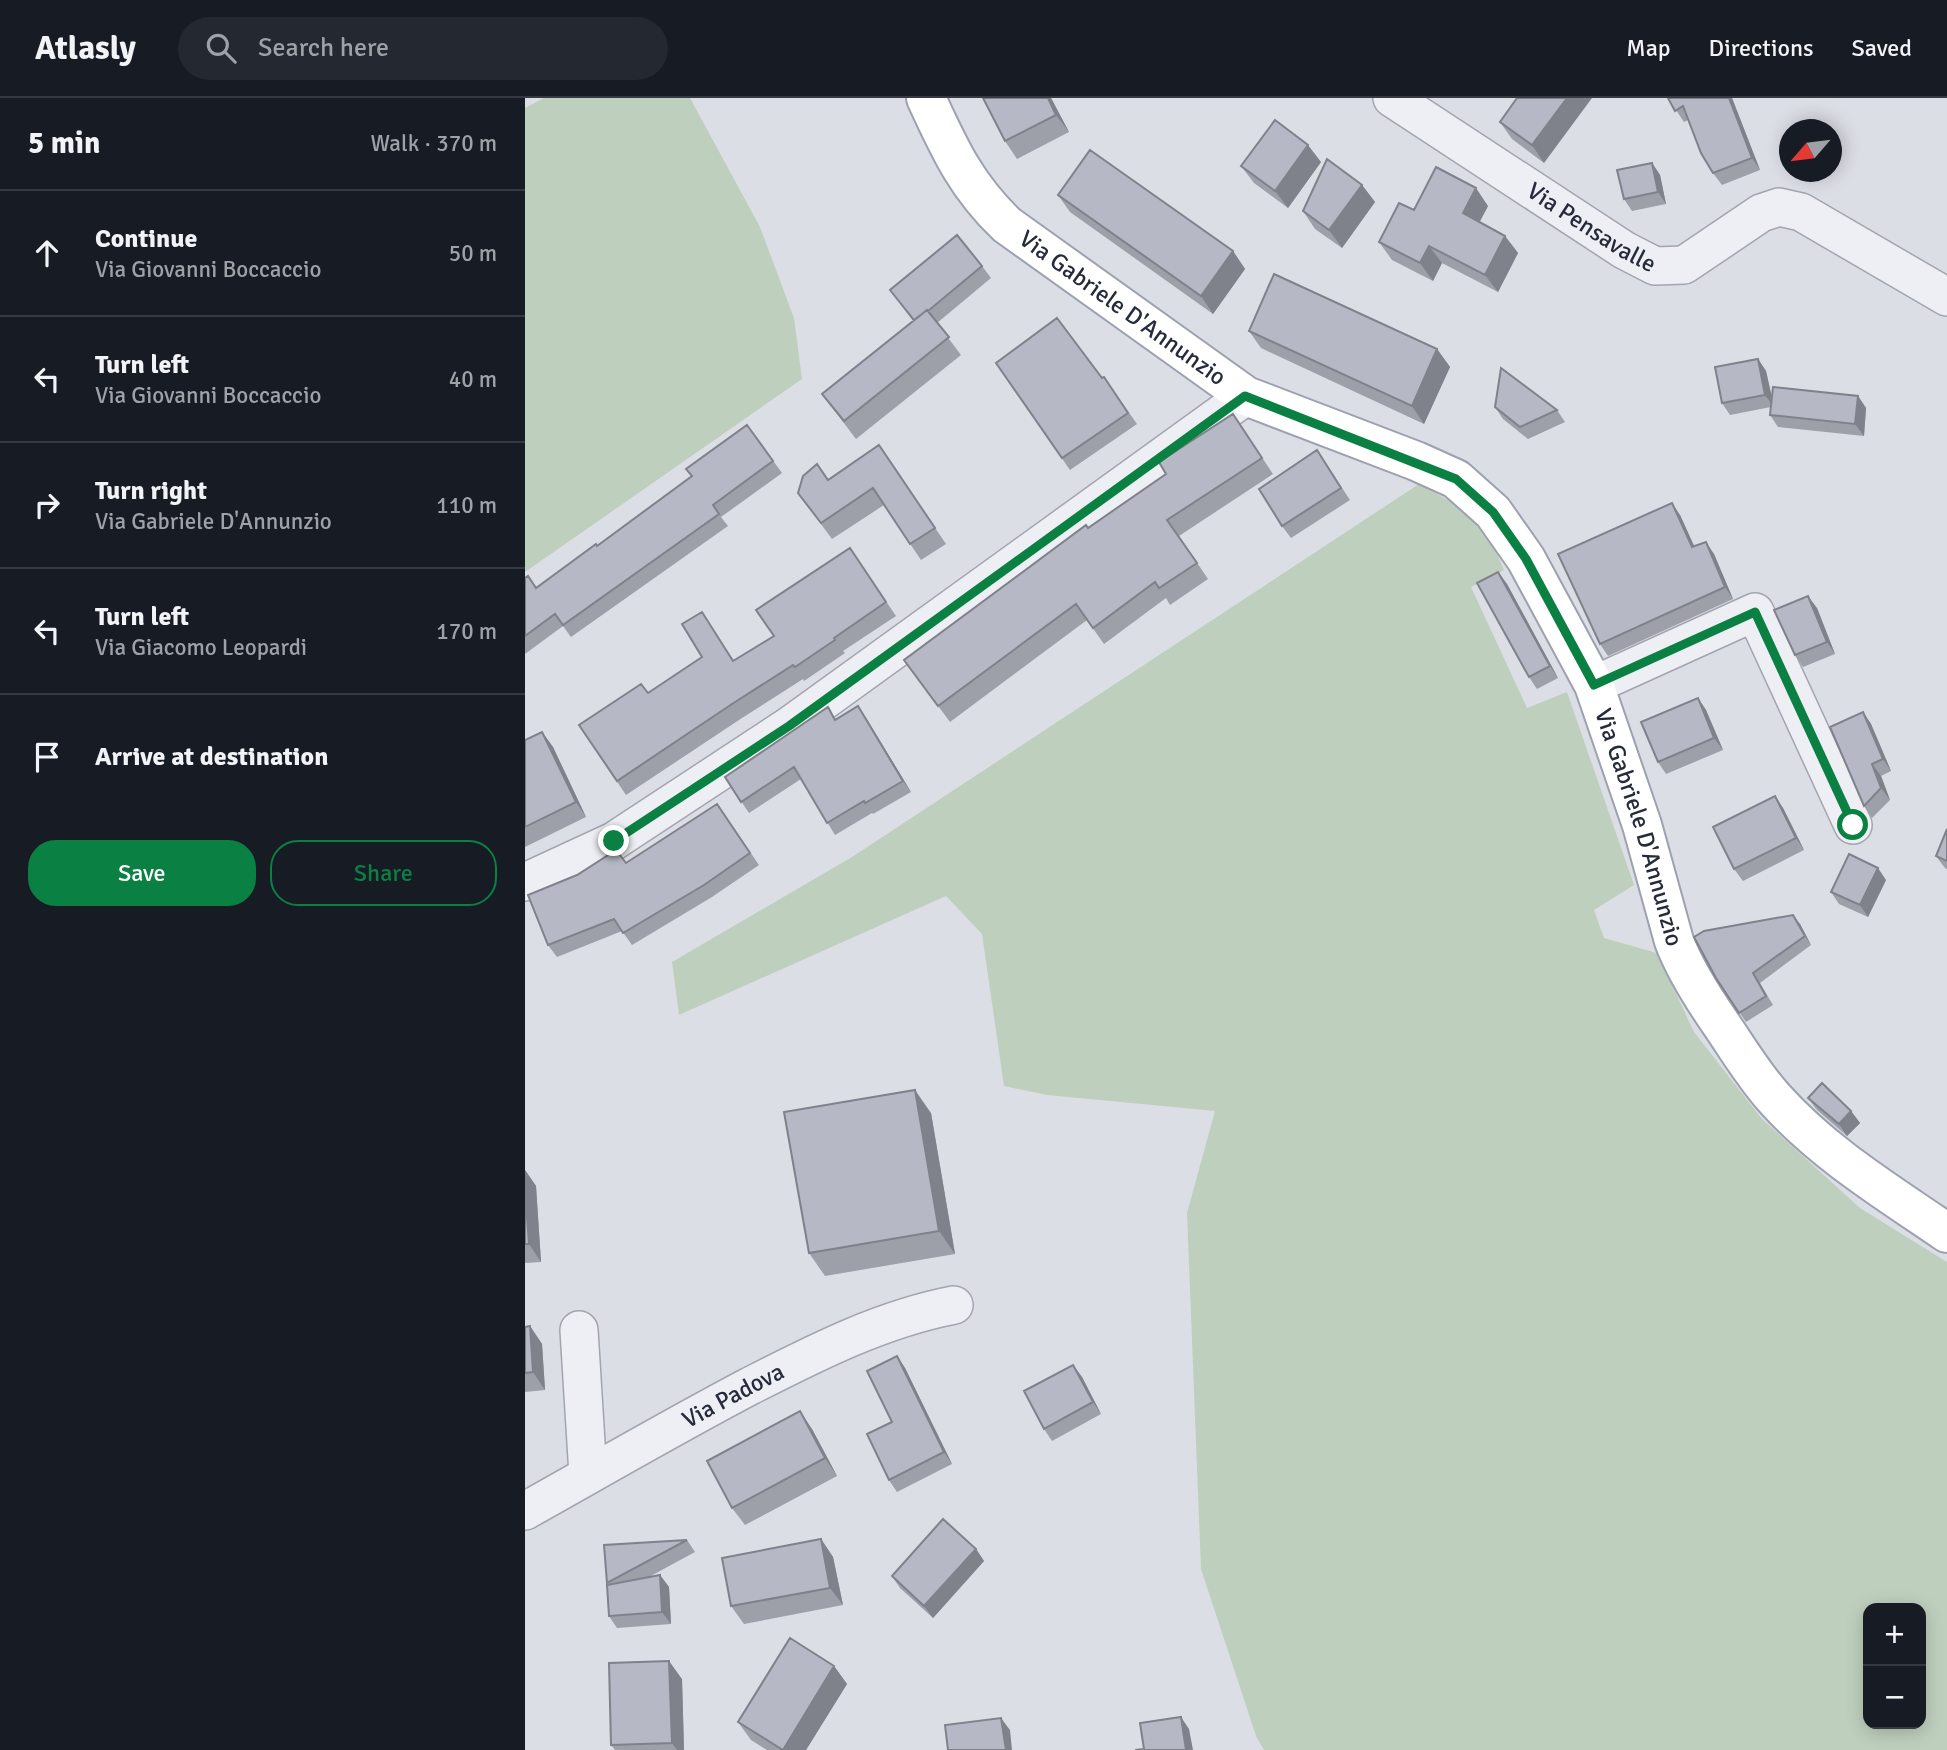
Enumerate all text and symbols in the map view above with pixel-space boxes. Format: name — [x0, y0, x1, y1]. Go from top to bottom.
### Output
search box — [178, 17, 668, 80]
text: Atlasly — [35, 28, 136, 69]
icon: search — [202, 29, 240, 67]
text: Search here — [258, 32, 389, 64]
text: Map — [1626, 33, 1671, 63]
text: Directions — [1709, 33, 1814, 63]
text: Saved — [1852, 33, 1912, 63]
north arrow — [1779, 119, 1842, 182]
text: 5 min — [28, 125, 100, 162]
text: Walk · 370 m — [371, 129, 497, 158]
street label: Via Pensavalle — [1521, 176, 1661, 279]
text: Continue — [95, 223, 197, 255]
street label: Via Gabriele D'Annunzio — [1013, 224, 1232, 392]
icon: ahead — [28, 234, 66, 272]
text: 50 m — [449, 239, 497, 268]
text: Via Giovanni Boccaccio — [95, 255, 321, 284]
text: Turn left — [95, 349, 189, 381]
icon: left — [28, 360, 66, 398]
text: 40 m — [449, 365, 497, 394]
text: Via Giovanni Boccaccio — [95, 381, 321, 410]
text: Turn right — [95, 475, 207, 507]
icon: right — [28, 486, 66, 524]
text: 110 m — [436, 491, 497, 520]
text: Via Gabriele D'Annunzio — [95, 507, 332, 536]
text: Turn left — [95, 601, 189, 633]
icon: left — [28, 612, 66, 650]
text: 170 m — [436, 617, 497, 646]
text: Via Giacomo Leopardi — [95, 633, 307, 662]
street label: Via Gabriele D'Annunzio — [1588, 704, 1690, 949]
icon: arrive — [28, 738, 66, 776]
text: Arrive at destination — [95, 741, 328, 773]
route start — [1837, 809, 1868, 840]
route end — [598, 825, 629, 856]
button: Save — [28, 840, 256, 906]
button: Share — [270, 840, 497, 906]
street label: Via Padova — [677, 1356, 789, 1435]
map controls — [1863, 1603, 1926, 1729]
button: + — [1863, 1603, 1926, 1666]
button: − — [1863, 1666, 1926, 1729]

